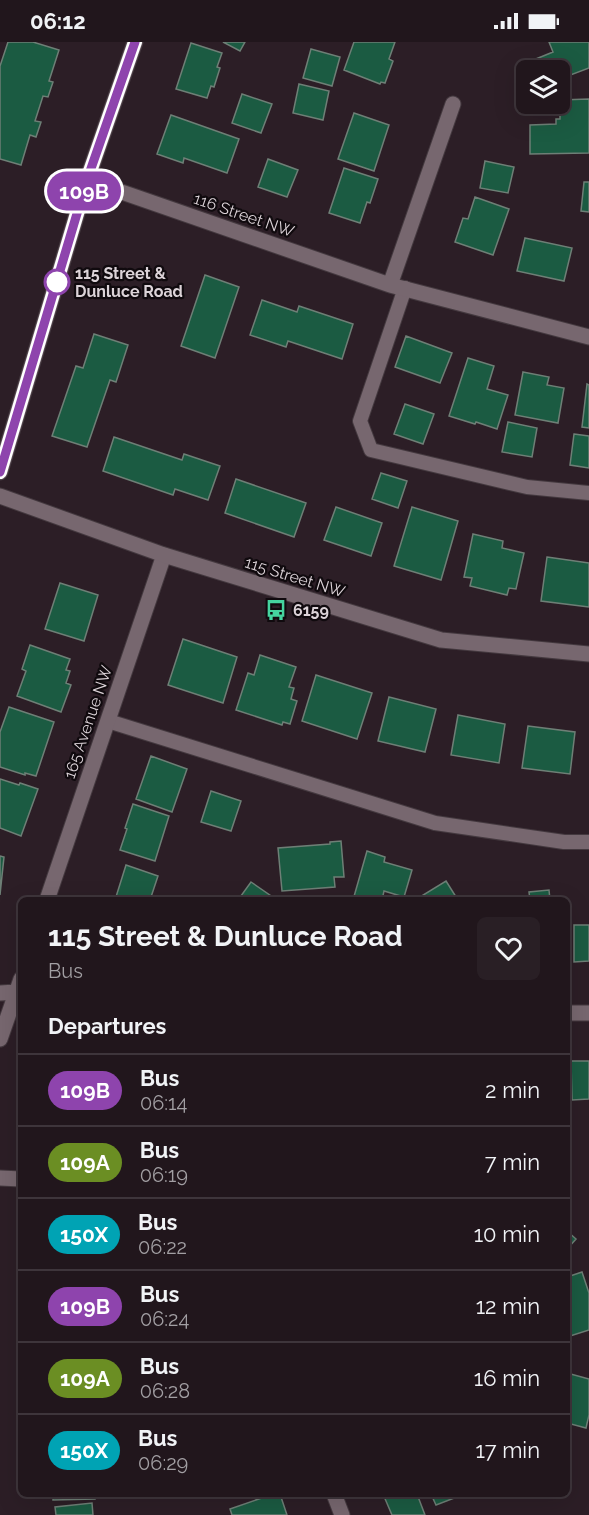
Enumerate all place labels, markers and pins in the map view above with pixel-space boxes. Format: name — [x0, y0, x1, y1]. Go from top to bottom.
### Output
place label: 115 Street & Dunluce Road — [75, 264, 183, 301]
marker: 115 Street & Dunluce Road — [44, 269, 70, 295]
bus stop icon: 6159 — [264, 598, 288, 622]
place label: 6159 — [293, 601, 329, 620]

